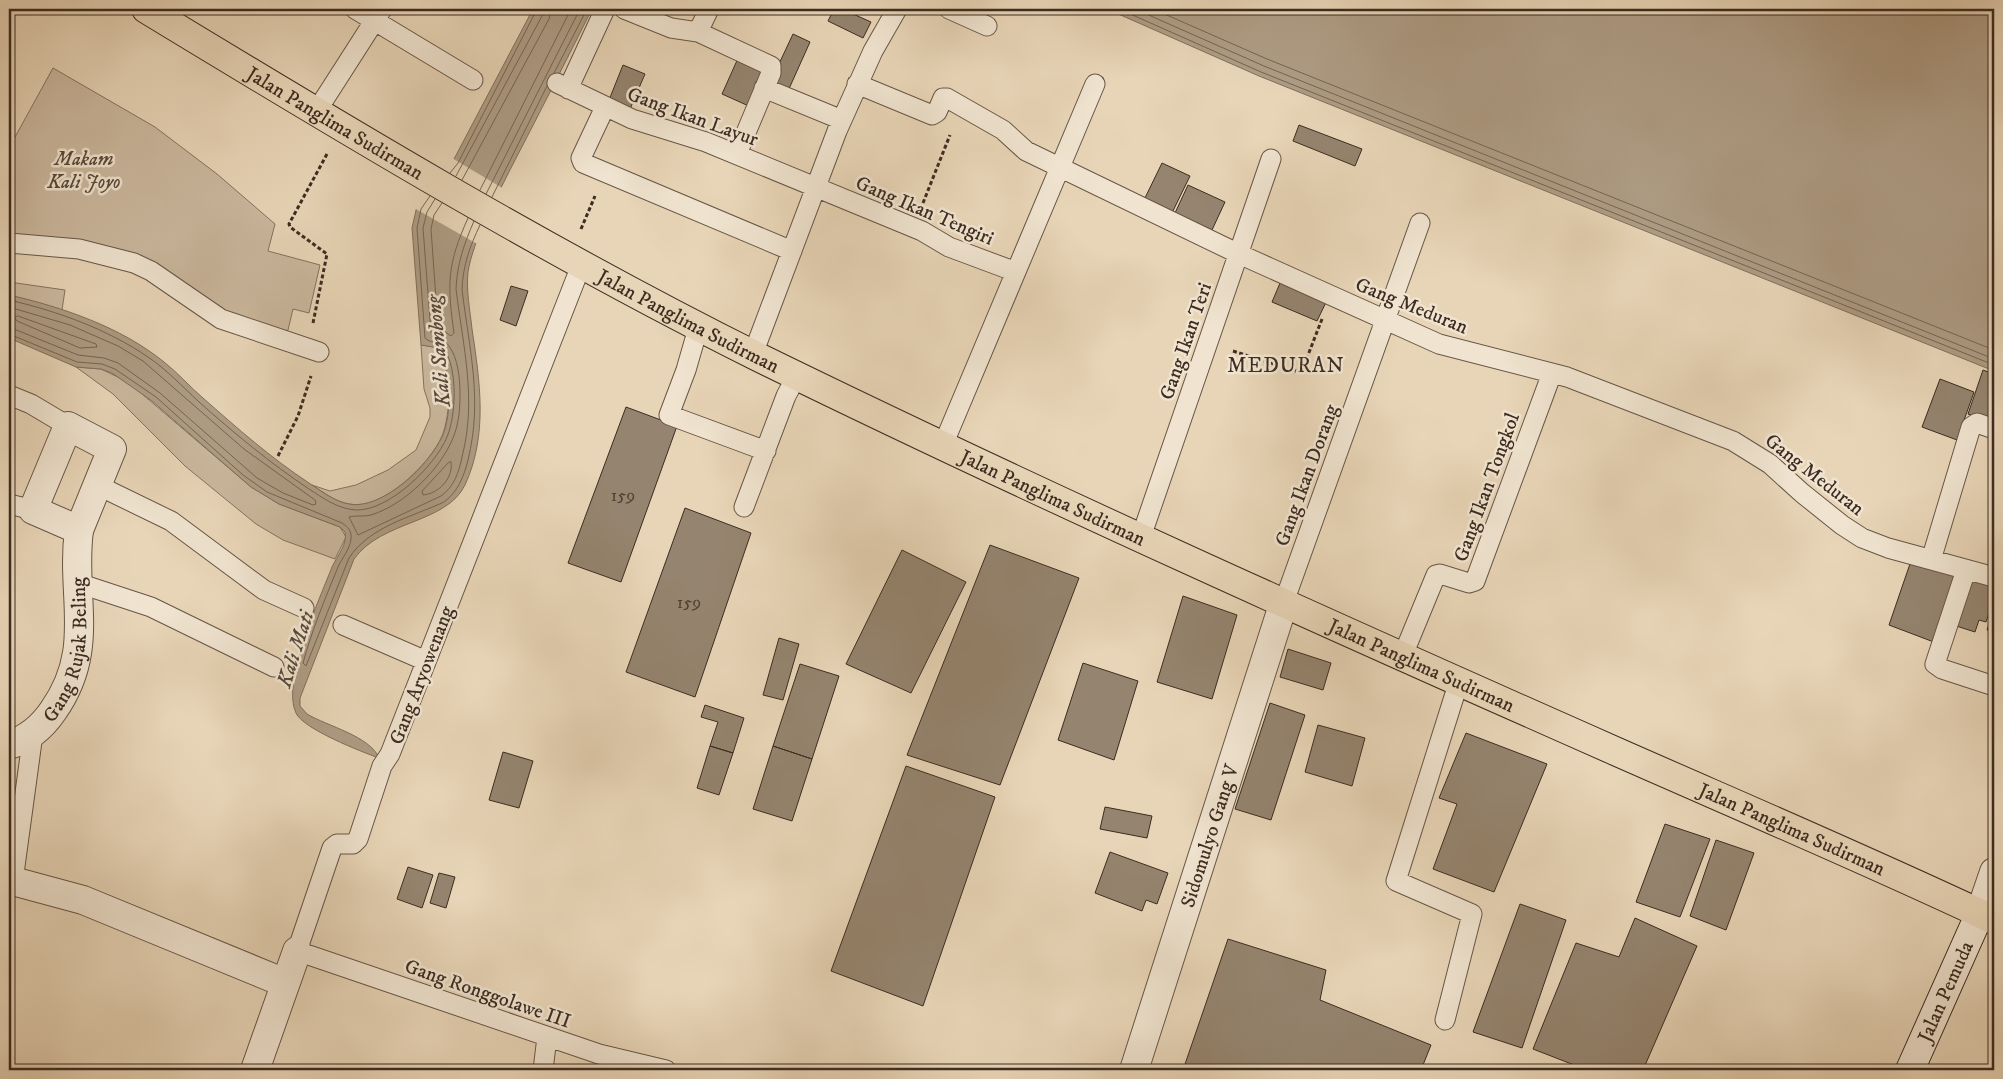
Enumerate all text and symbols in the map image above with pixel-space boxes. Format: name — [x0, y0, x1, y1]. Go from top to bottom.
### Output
street label: Jalan Panglima Sudirman — [240, 61, 428, 187]
street label: Gang Ikan Layur — [623, 82, 762, 153]
park label: Makam Kali Joyo — [46, 147, 121, 195]
street label: Gang Ikan Tengiri — [852, 171, 997, 252]
street label: Jalan Panglima Sudirman — [591, 264, 784, 380]
street label: Gang Meduran — [1351, 272, 1472, 341]
street label: Gang Ikan Teri — [1155, 280, 1218, 403]
water label: Kali Sambong — [421, 293, 457, 409]
district label: MEDURAN — [1227, 353, 1345, 379]
street label: Gang Ikan Dorang — [1270, 401, 1345, 550]
street label: Gang Ikan Tongkol — [1449, 410, 1526, 565]
street label: Gang Meduran — [1759, 429, 1869, 522]
street label: Jalan Panglima Sudirman — [954, 444, 1150, 553]
house number: 159 — [611, 485, 635, 507]
street label: Gang Rujak Beling — [38, 576, 93, 728]
house number: 159 — [677, 592, 701, 614]
street label: Gang Aryowenang — [384, 602, 460, 748]
water label: Kali Mati — [271, 606, 321, 692]
street label: Jalan Panglima Sudirman — [1322, 613, 1519, 719]
street label: Sidomulyo Gang V — [1176, 761, 1245, 911]
street label: Jalan Panglima Sudirman — [1693, 777, 1889, 883]
street label: Jalan Pemuda — [1912, 937, 1980, 1048]
street label: Gang Ronggolawe III — [401, 954, 574, 1035]

